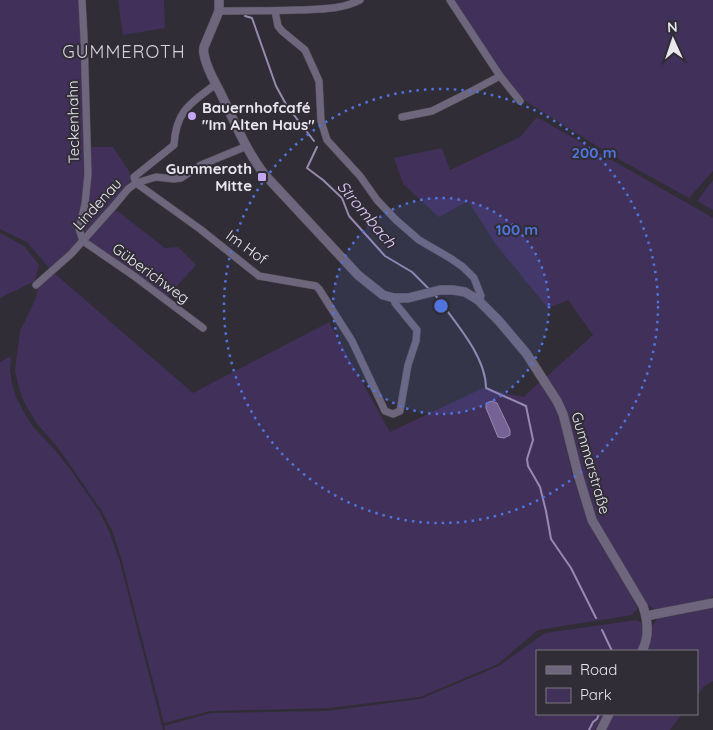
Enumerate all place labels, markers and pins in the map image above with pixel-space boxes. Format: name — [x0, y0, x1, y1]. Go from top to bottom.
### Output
place label: Bauernhofcafé "Im Alten Haus" — [202, 98, 315, 134]
marker: Bauernhofcafé "Im Alten Haus" — [186, 110, 198, 122]
place label: Gummeroth Mitte — [166, 159, 252, 195]
marker: Gummeroth Mitte — [256, 171, 268, 183]
centre of rings — [432, 297, 450, 315]

